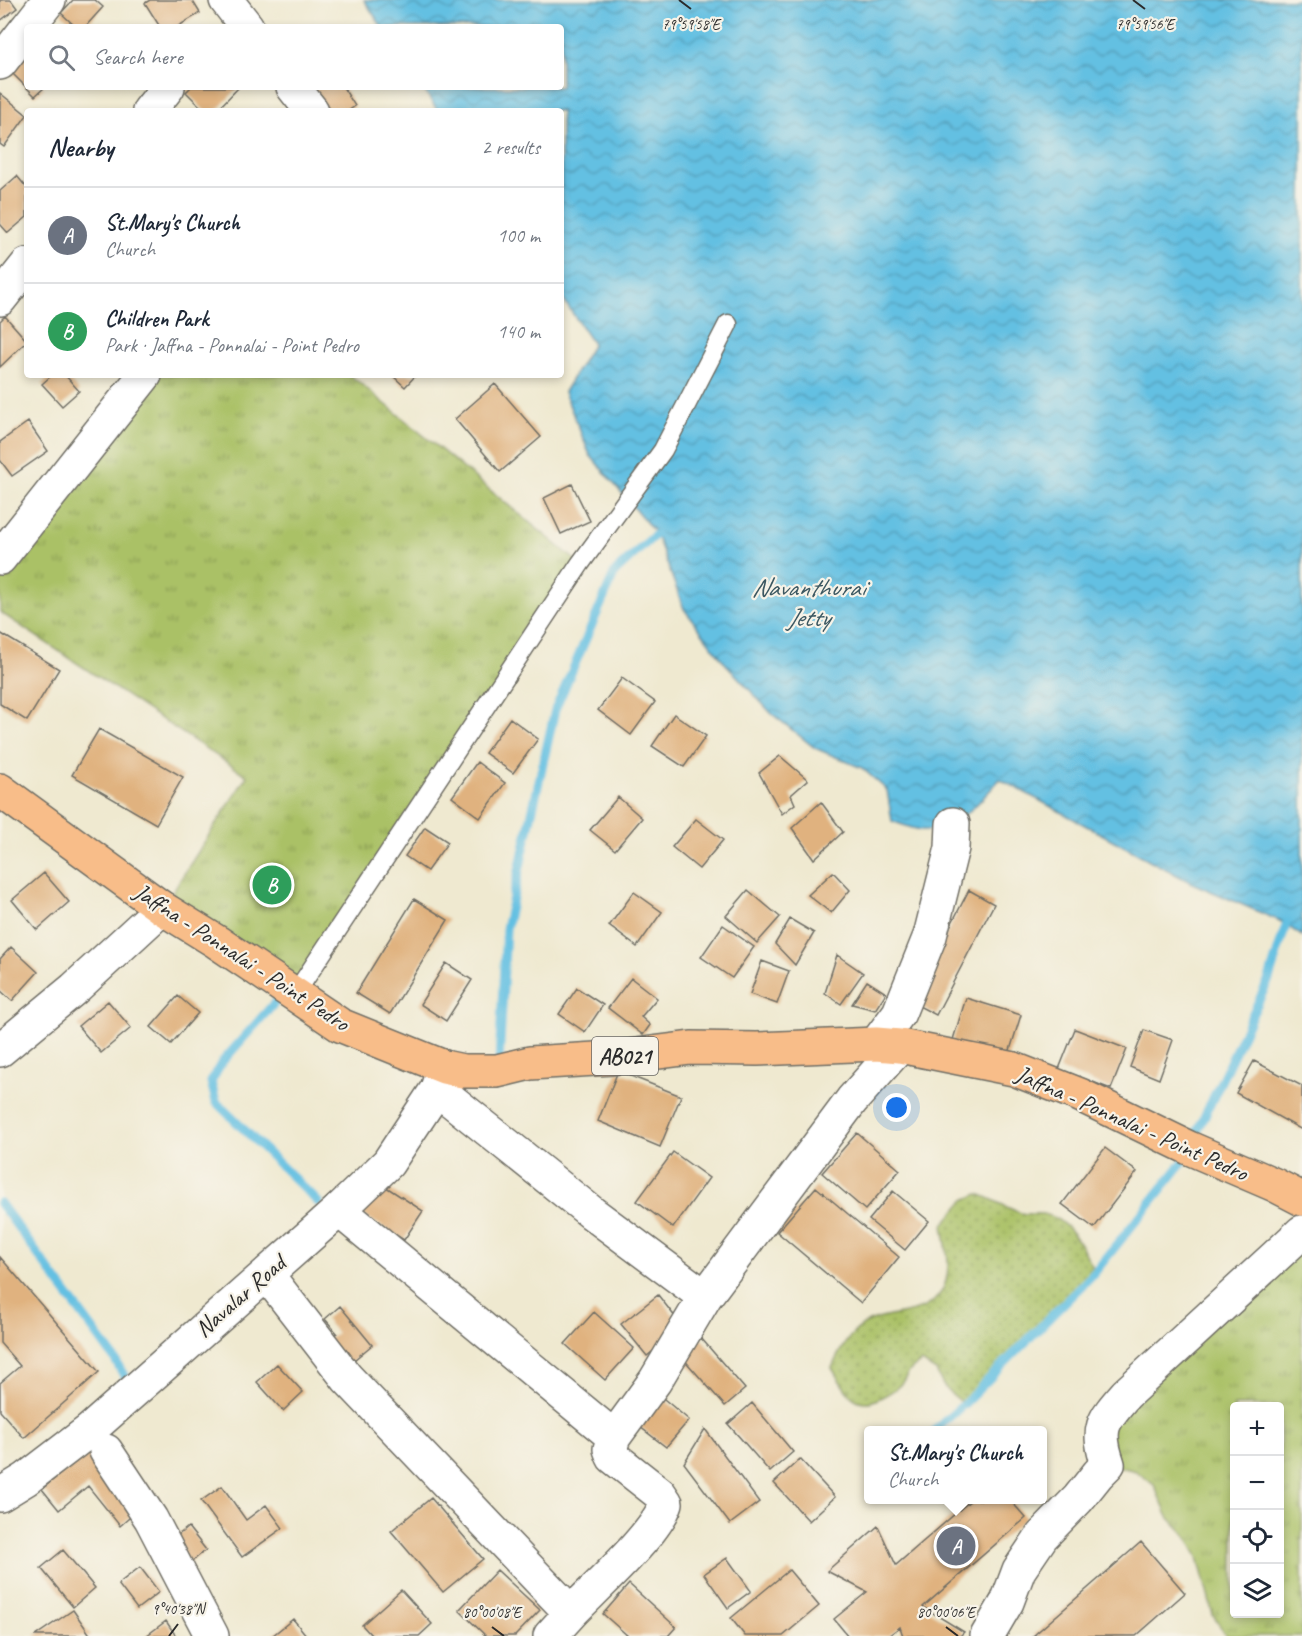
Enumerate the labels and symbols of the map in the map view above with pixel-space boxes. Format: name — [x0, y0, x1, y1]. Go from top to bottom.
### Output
text: 79°59'58"E — [662, 15, 722, 34]
text: 79°59'56"E — [1116, 15, 1176, 34]
water label: Navanthurai Jetty — [751, 571, 871, 634]
pin: B — [252, 862, 292, 908]
street label: Jaffna - Ponnalai - Point Pedro — [128, 876, 356, 1039]
road number: AB021 — [592, 1037, 658, 1075]
street label: Jaffna - Ponnalai - Point Pedro — [1011, 1058, 1254, 1188]
your location — [882, 1093, 911, 1122]
street label: Navalar Road — [188, 1246, 294, 1344]
pin: A — [936, 1524, 976, 1568]
text: 9°40'38"N — [152, 1600, 207, 1619]
text: 80°00'08"E — [463, 1603, 523, 1622]
text: 80°00'06"E — [917, 1603, 977, 1622]

